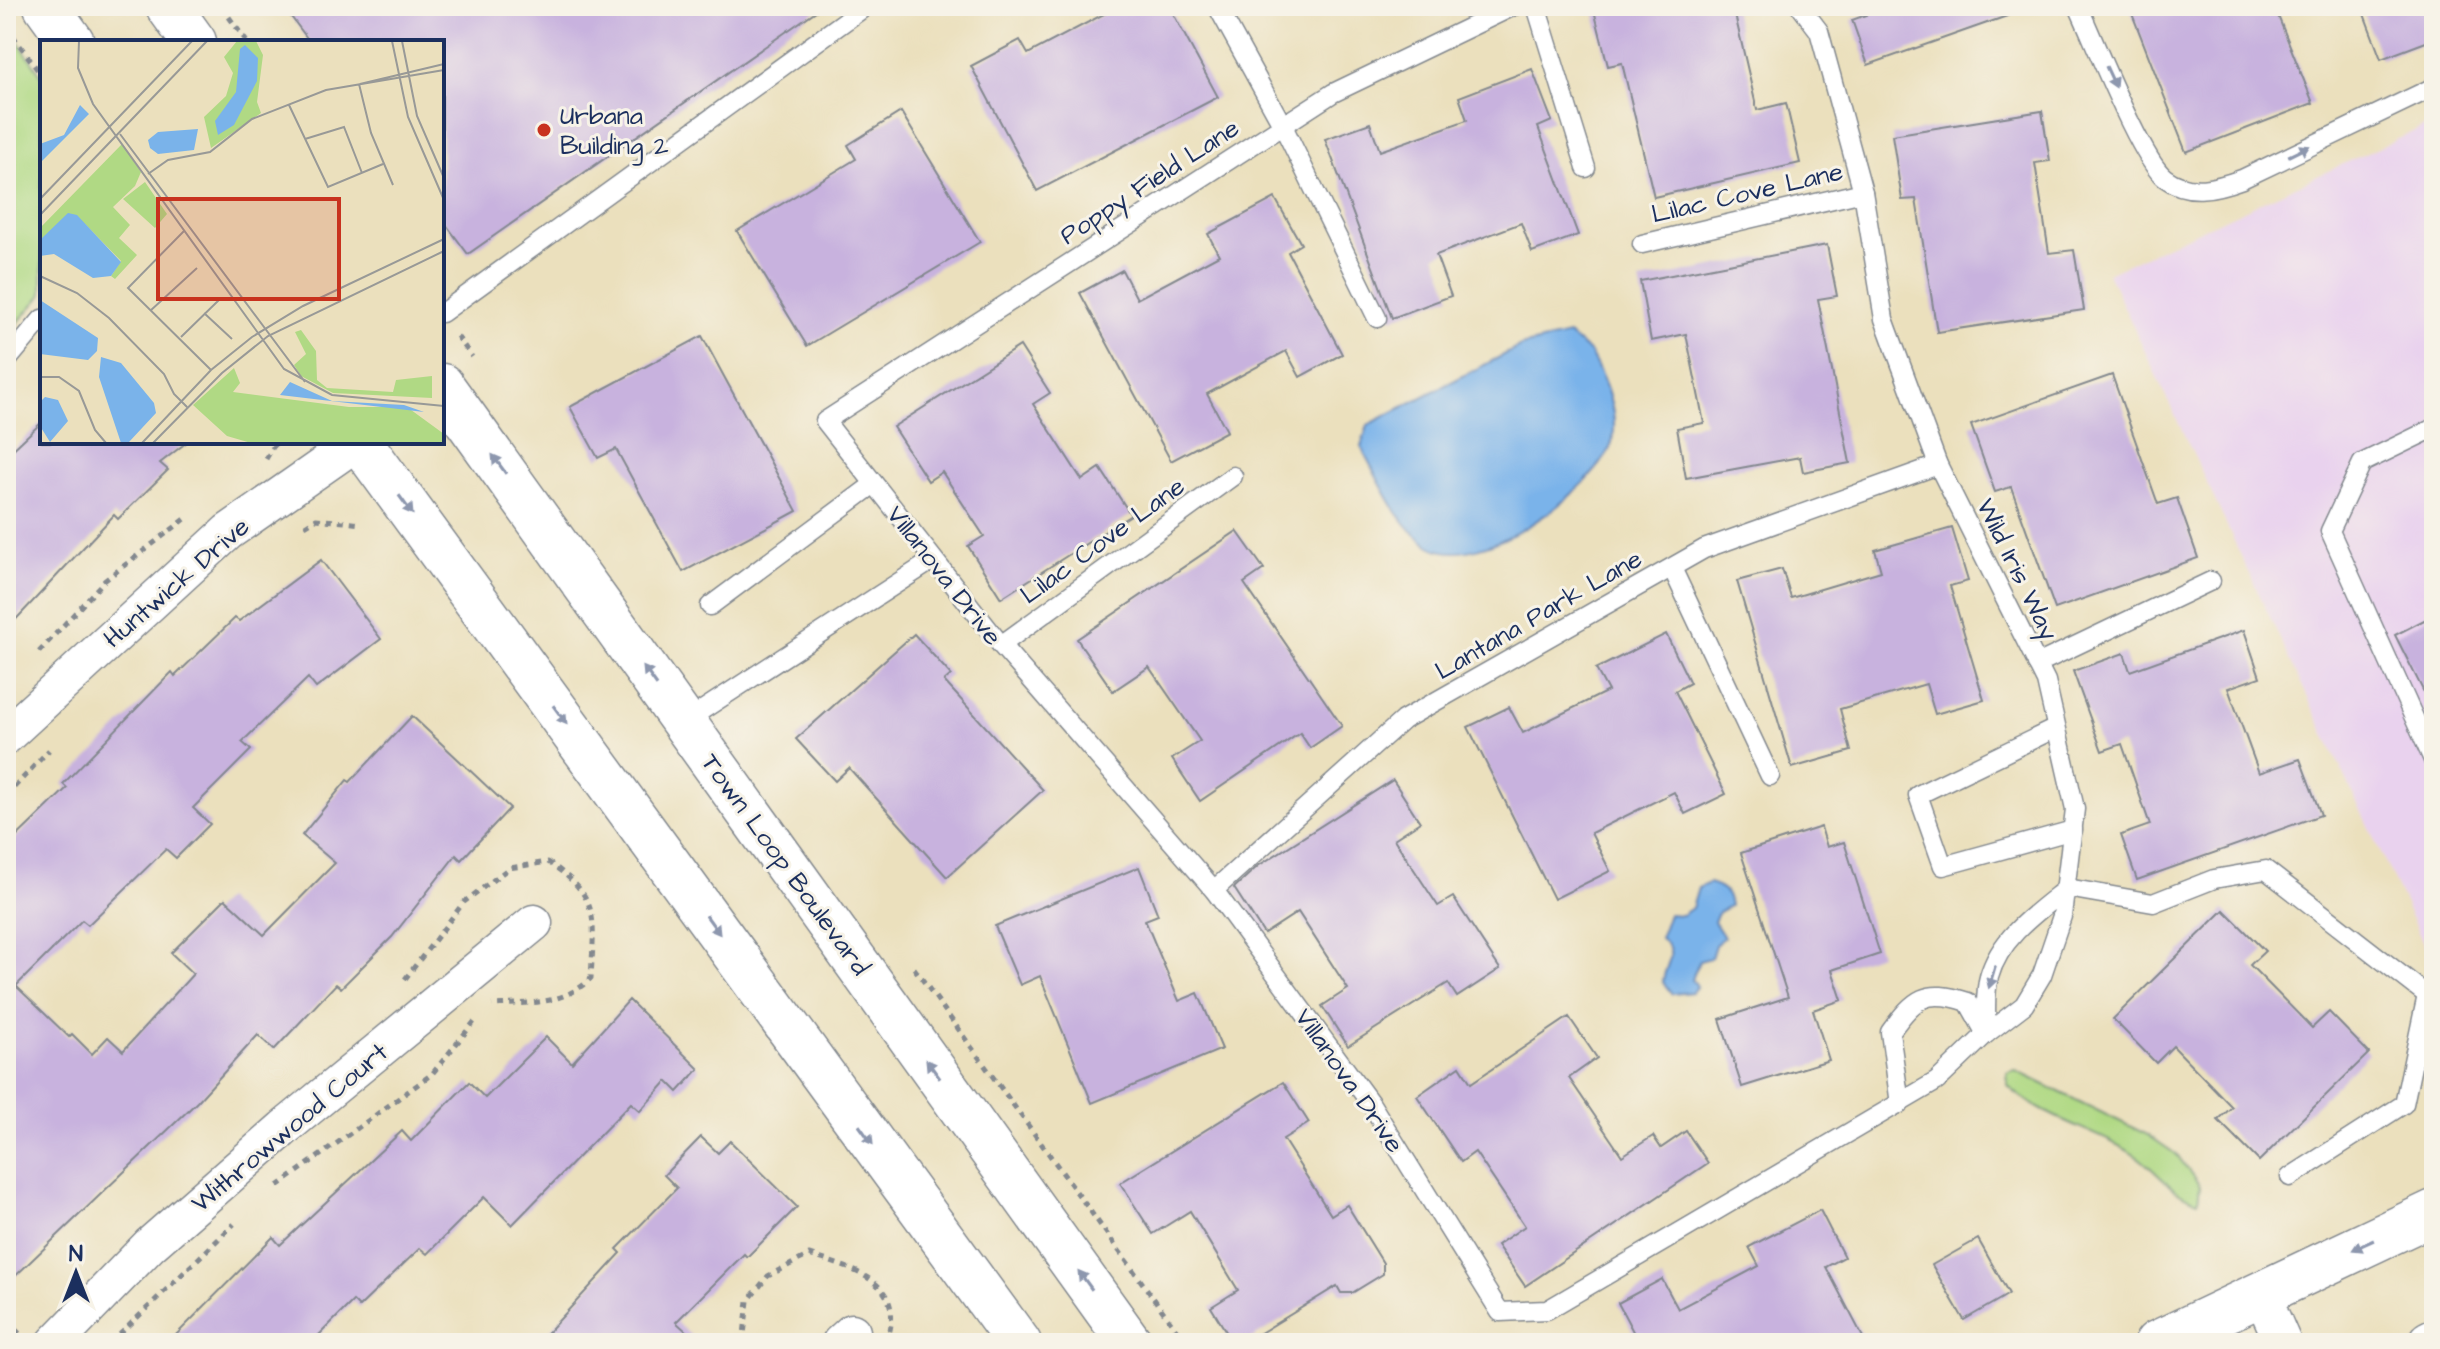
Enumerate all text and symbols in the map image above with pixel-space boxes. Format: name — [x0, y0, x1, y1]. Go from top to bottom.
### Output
inset map — [40, 40, 444, 444]
one-way arrow — [2104, 65, 2118, 89]
place label: Urbana Building 2 — [560, 98, 669, 166]
street label: Poppy Field Lane — [1053, 110, 1247, 255]
marker: Urbana Building 2 — [535, 121, 553, 139]
one-way arrow — [2288, 144, 2311, 158]
street label: Lilac Cove Lane — [1648, 153, 1846, 232]
one-way arrow — [491, 454, 507, 475]
street label: Lilac Cove Lane — [1013, 469, 1192, 613]
street label: Wild Iris Way — [1965, 492, 2067, 647]
one-way arrow — [398, 495, 414, 515]
street label: Villanova Drive — [878, 498, 1010, 653]
street label: Huntwick Drive — [96, 509, 258, 656]
street label: Lantana Park Lane — [1428, 541, 1649, 689]
one-way arrow — [643, 665, 659, 686]
one-way arrow — [551, 705, 567, 725]
street label: Town Loop Boulevard — [692, 746, 878, 983]
one-way arrow — [705, 914, 721, 936]
one-way arrow — [1986, 965, 1998, 990]
street label: Villanova Drive — [1286, 1001, 1412, 1160]
street label: Withrowwood Court — [184, 1034, 396, 1221]
one-way arrow — [926, 1058, 941, 1079]
one-way arrow — [858, 1124, 874, 1145]
north arrow — [36, 1233, 116, 1313]
one-way arrow — [2352, 1238, 2375, 1252]
text: N — [69, 1239, 83, 1270]
one-way arrow — [1078, 1269, 1093, 1290]

